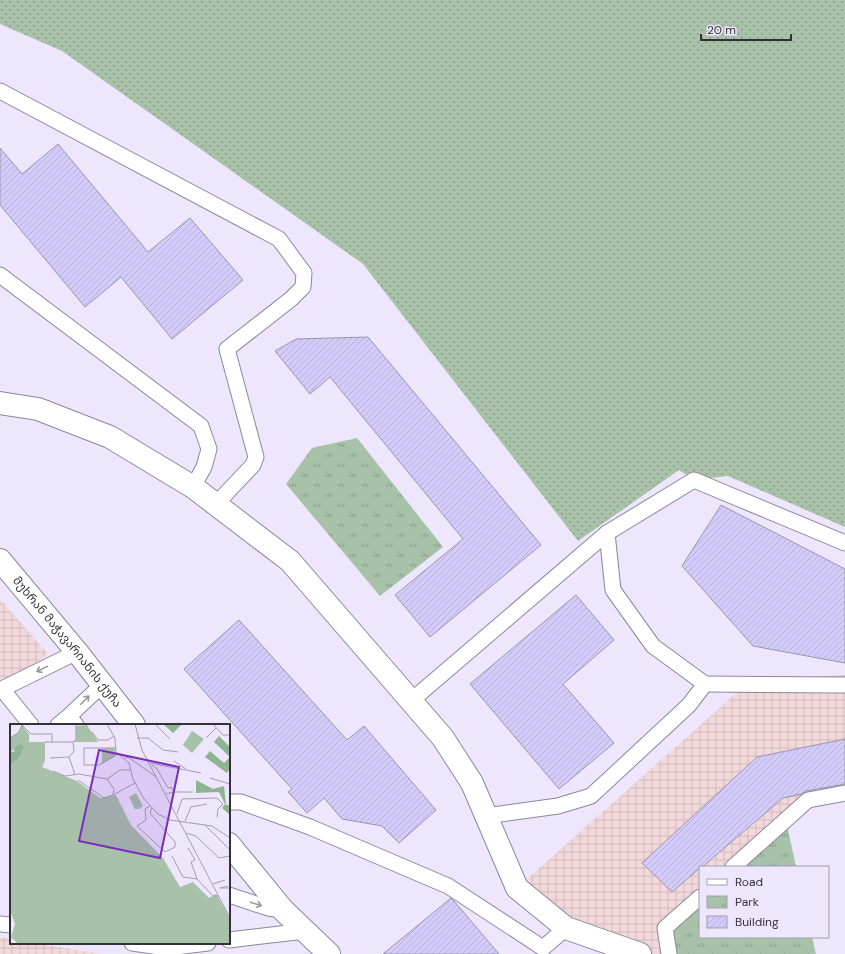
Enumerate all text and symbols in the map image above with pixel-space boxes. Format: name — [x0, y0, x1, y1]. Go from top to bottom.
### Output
scale bar — [701, 16, 791, 42]
text: 20 m — [707, 22, 736, 38]
street label: მუხრან მაჭავარიანის ქუჩა — [9, 573, 125, 711]
one-way arrow — [36, 666, 48, 673]
one-way arrow — [80, 696, 90, 705]
inset map — [10, 724, 230, 944]
legend — [699, 866, 829, 938]
text: Road — [735, 874, 763, 890]
text: Park — [735, 894, 759, 910]
one-way arrow — [249, 901, 262, 908]
text: Building — [735, 914, 779, 930]

